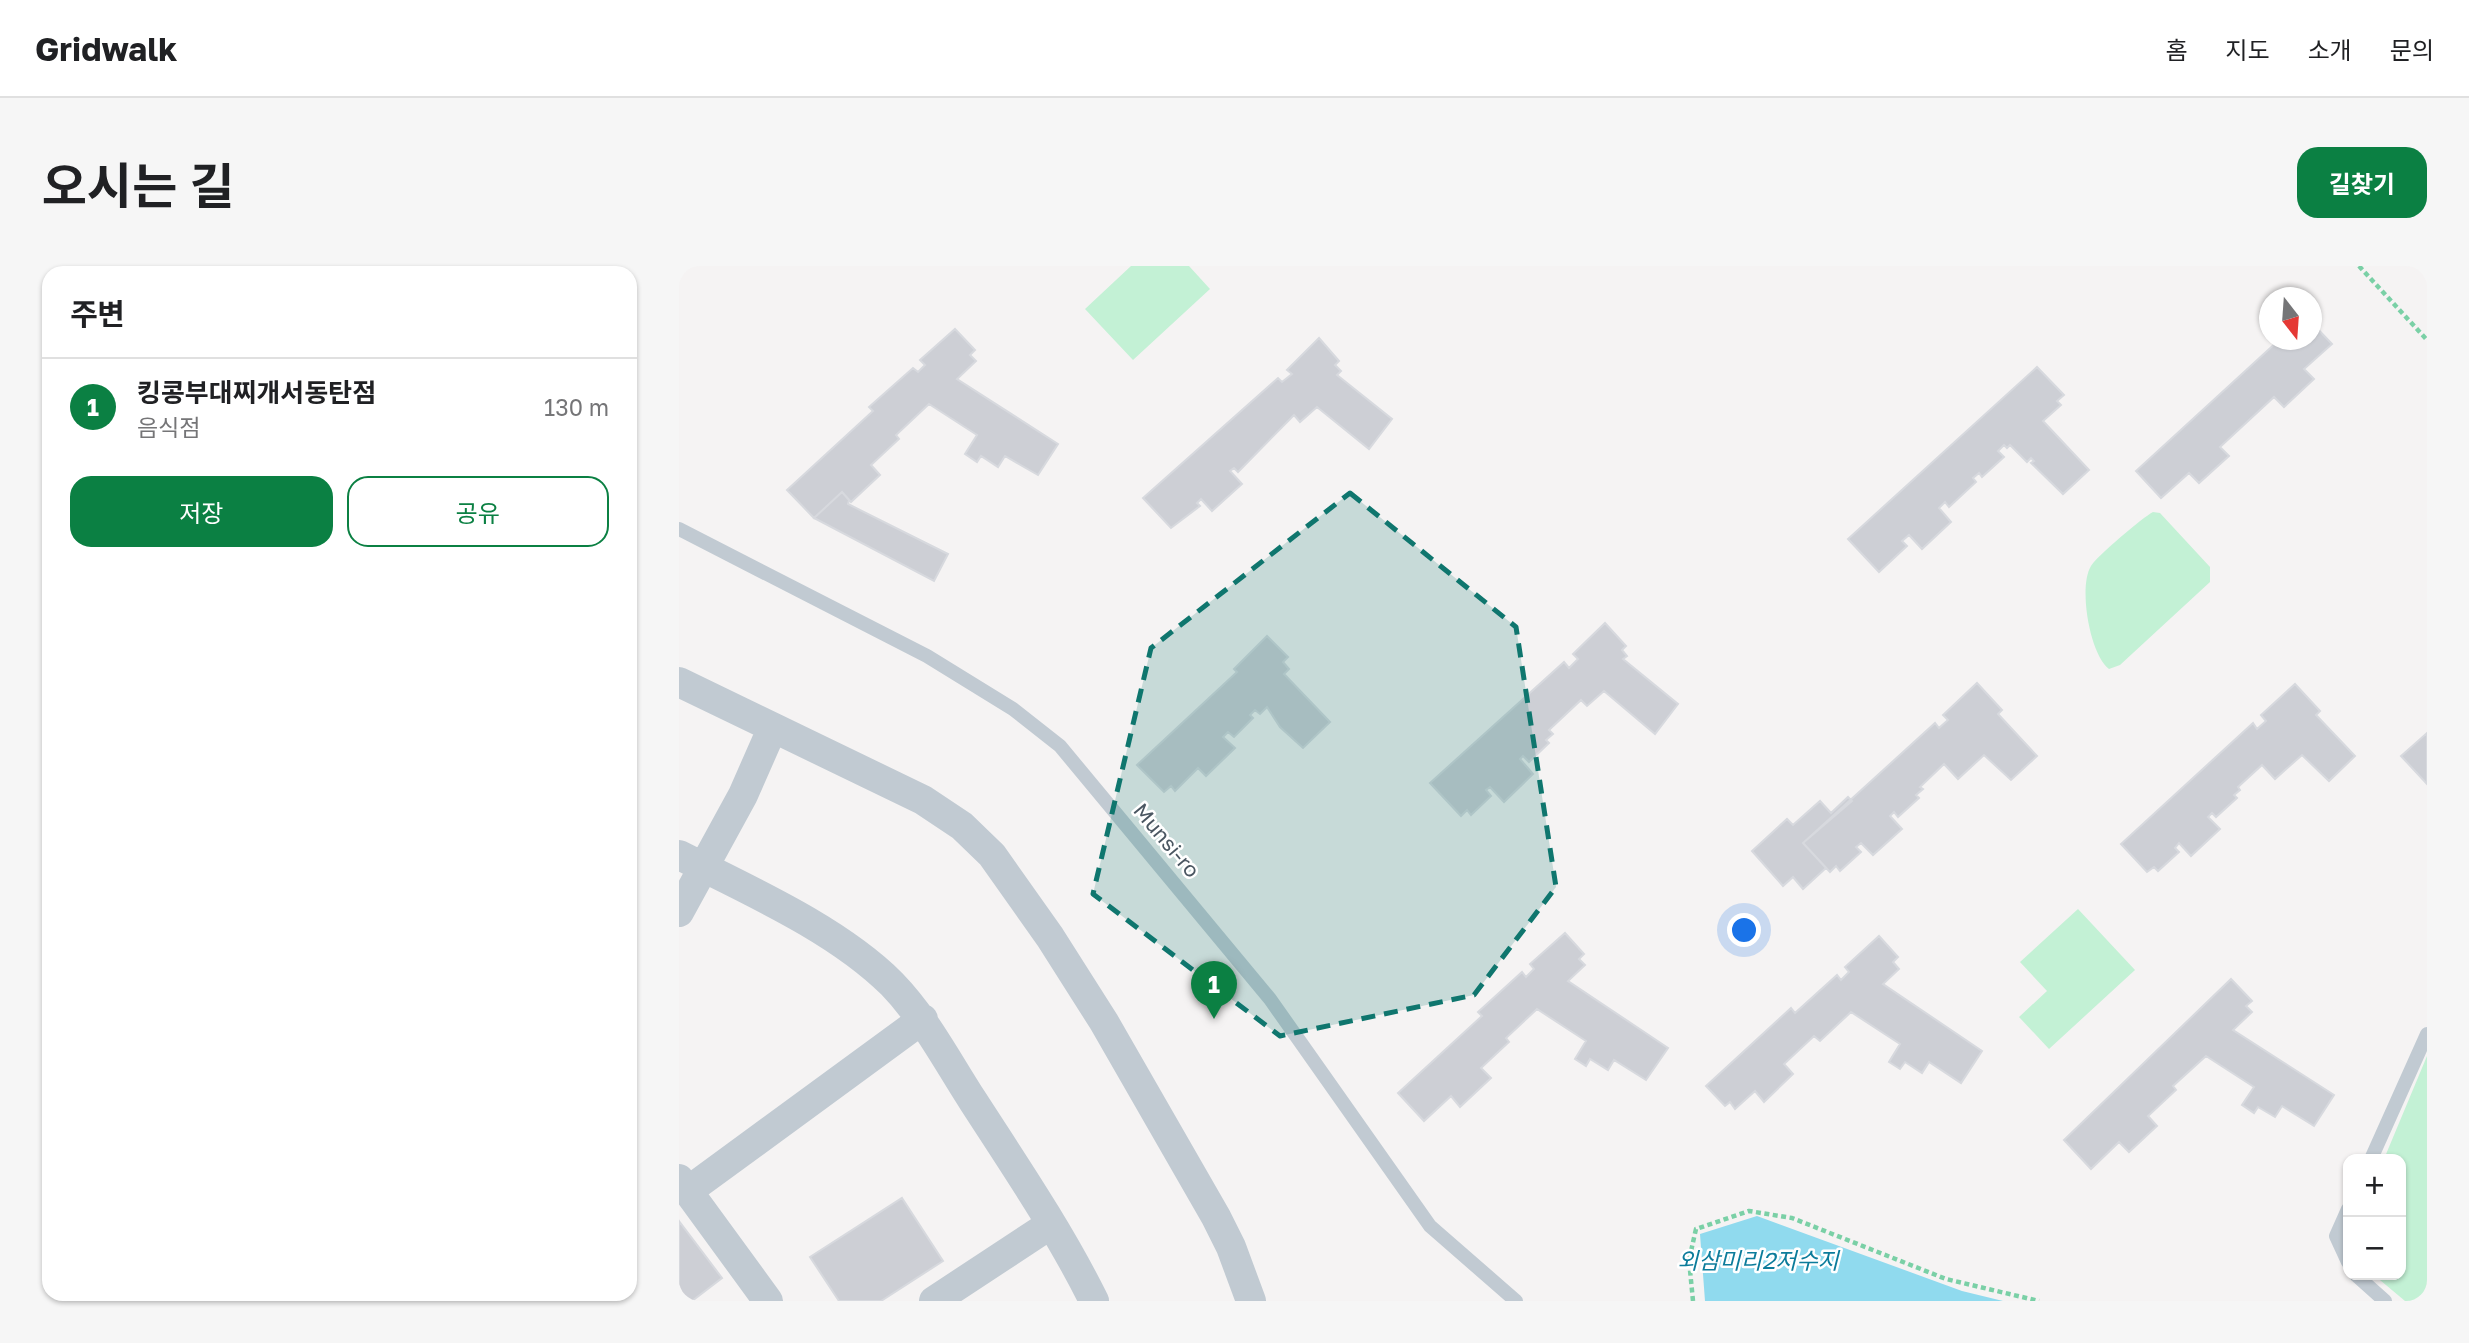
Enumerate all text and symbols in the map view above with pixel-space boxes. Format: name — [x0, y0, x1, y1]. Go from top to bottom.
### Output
text: Gridwalk — [35, 29, 177, 68]
text: 홈 — [2165, 35, 2187, 64]
text: 지도 — [2225, 35, 2270, 64]
text: 소개 — [2308, 35, 2352, 64]
text: 문의 — [2390, 35, 2434, 64]
button: 길찾기 — [2297, 147, 2427, 218]
text: 오시는 길 — [42, 156, 235, 215]
north arrow — [2259, 287, 2322, 350]
text: 주변 — [70, 296, 125, 332]
text: 킹콩부대찌개서동탄점 — [137, 377, 376, 408]
text: 1 — [87, 393, 99, 421]
text: 130 m — [544, 393, 609, 421]
text: 음식점 — [137, 413, 200, 441]
button: 저장 — [70, 476, 333, 547]
button: 공유 — [347, 476, 609, 547]
street label: Munsi-ro — [1128, 798, 1206, 882]
your location — [1727, 913, 1761, 947]
pin: 1 — [1191, 961, 1237, 1019]
map controls — [2343, 1154, 2406, 1280]
button: + — [2343, 1154, 2406, 1217]
button: − — [2343, 1217, 2406, 1280]
water label: 외삼미리2저수지 — [1677, 1246, 1841, 1274]

